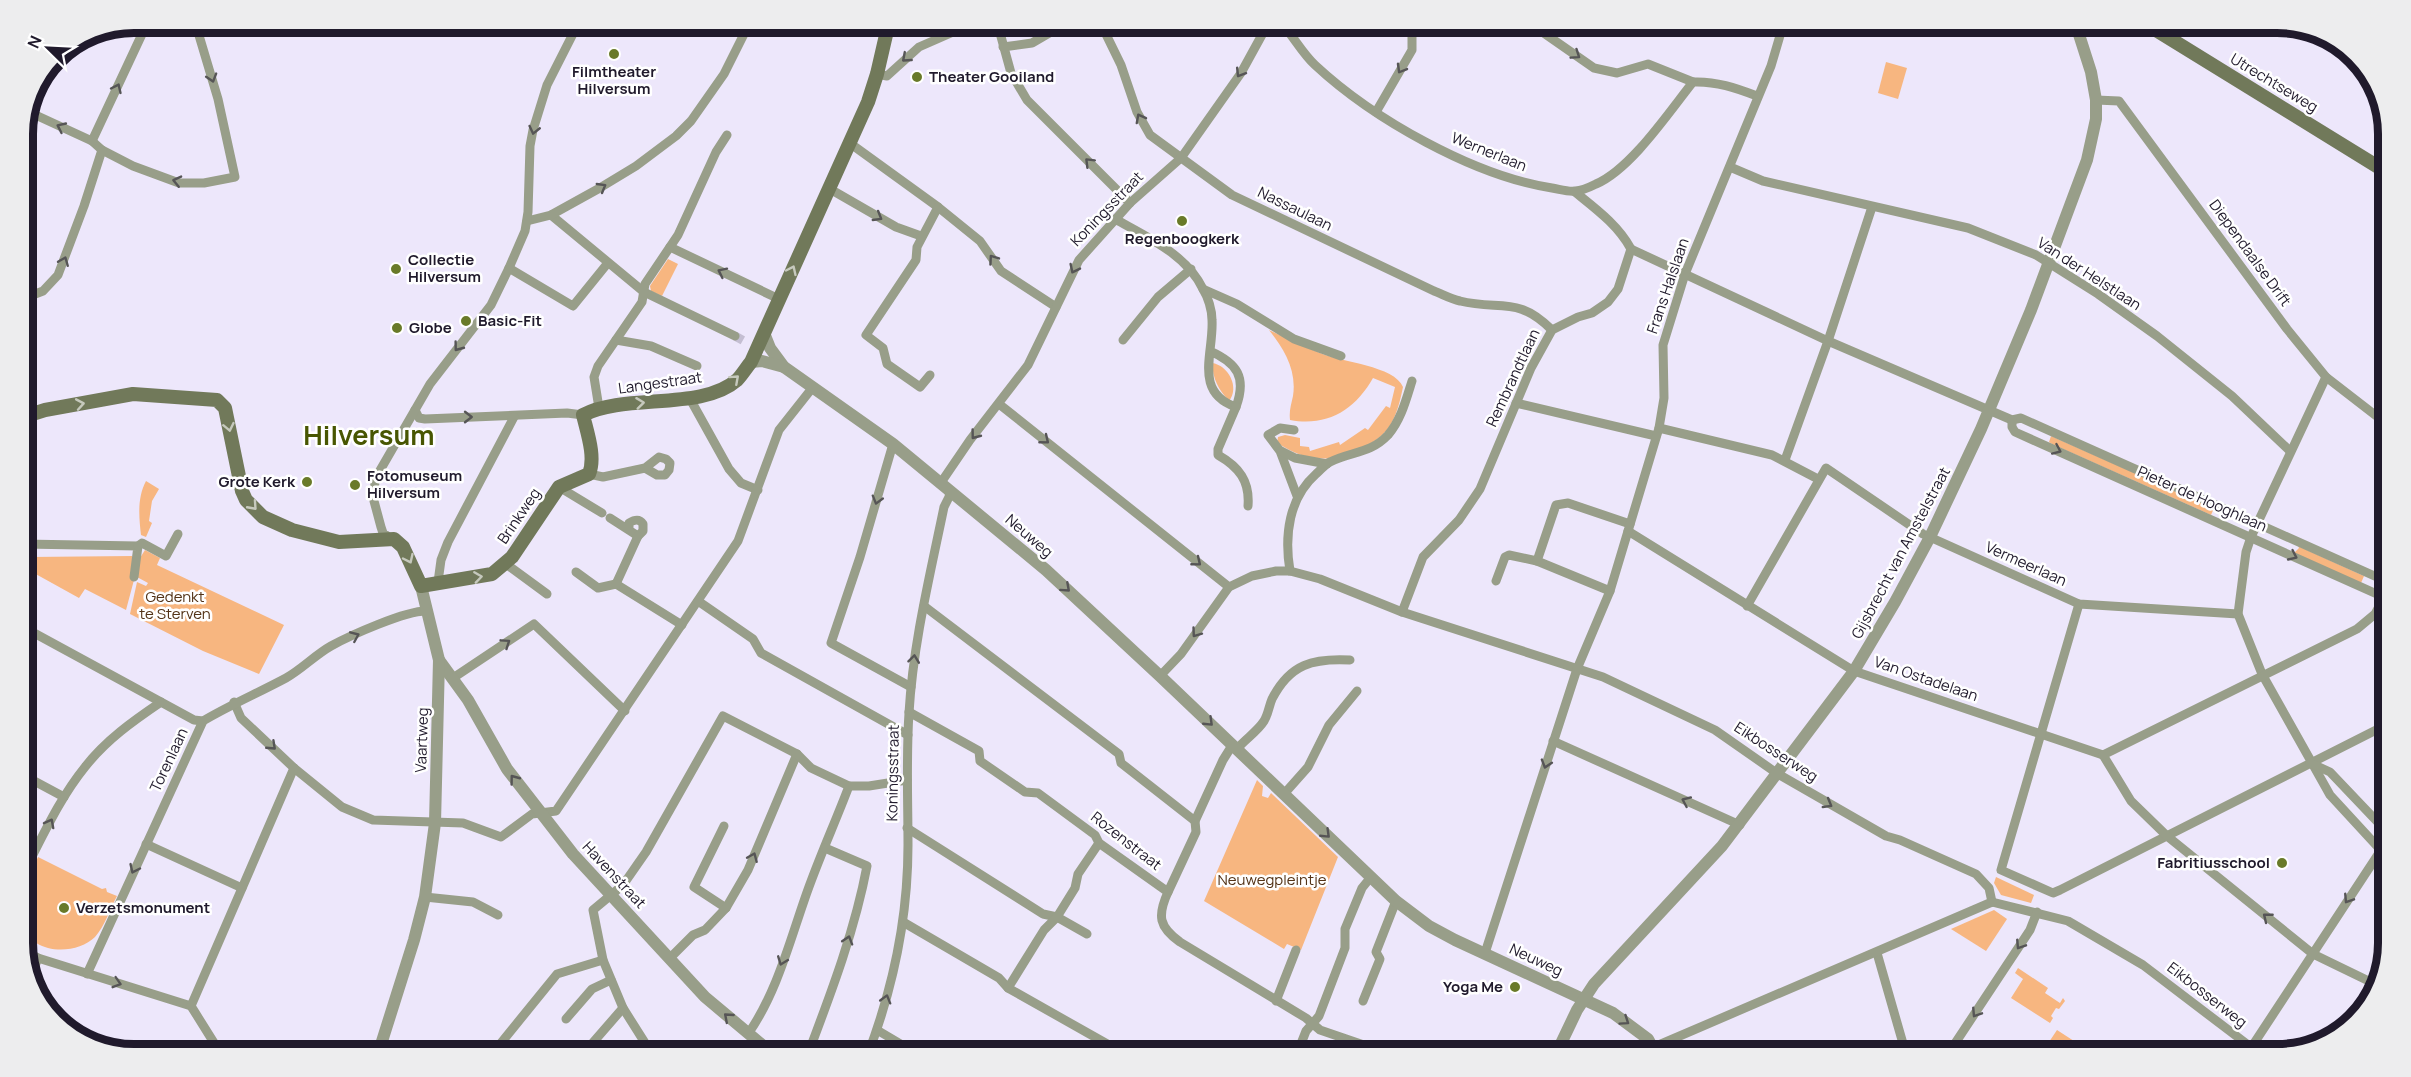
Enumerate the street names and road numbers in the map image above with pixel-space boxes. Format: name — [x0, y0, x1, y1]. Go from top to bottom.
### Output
street label: Utrechtseweg — [2226, 48, 2322, 117]
street label: Wernerlaan — [1448, 127, 1530, 176]
street label: Koningsstraat — [1065, 166, 1148, 251]
street label: Nassaulaan — [1254, 181, 1336, 236]
street label: Diependaalse Drift — [2204, 195, 2296, 310]
street label: Van der Helstlaan — [2033, 232, 2145, 315]
street label: Frans Halslaan — [1641, 235, 1694, 336]
street label: Rembrandtlaan — [1481, 325, 1544, 430]
street label: Langestraat — [617, 366, 703, 399]
street label: Pieter de Hooghlaan — [2134, 461, 2270, 537]
street label: Gijsbrecht van Amstelstraat — [1846, 463, 1955, 642]
street label: Brinkweg — [492, 484, 545, 548]
street label: Neuweg — [1001, 509, 1058, 562]
street label: Vermeerlaan — [1982, 536, 2070, 591]
street label: Van Ostadelaan — [1871, 651, 1981, 706]
street label: Vaartweg — [410, 707, 433, 773]
street label: Eikbosserweg — [1730, 717, 1822, 787]
street label: Torenlaan — [145, 724, 193, 795]
street label: Koningsstraat — [881, 724, 904, 822]
street label: Rozenstraat — [1087, 806, 1166, 875]
street label: Havenstraat — [578, 837, 651, 913]
street label: Neuweg — [1506, 938, 1566, 981]
street label: Eikbosserweg — [2163, 957, 2252, 1032]

